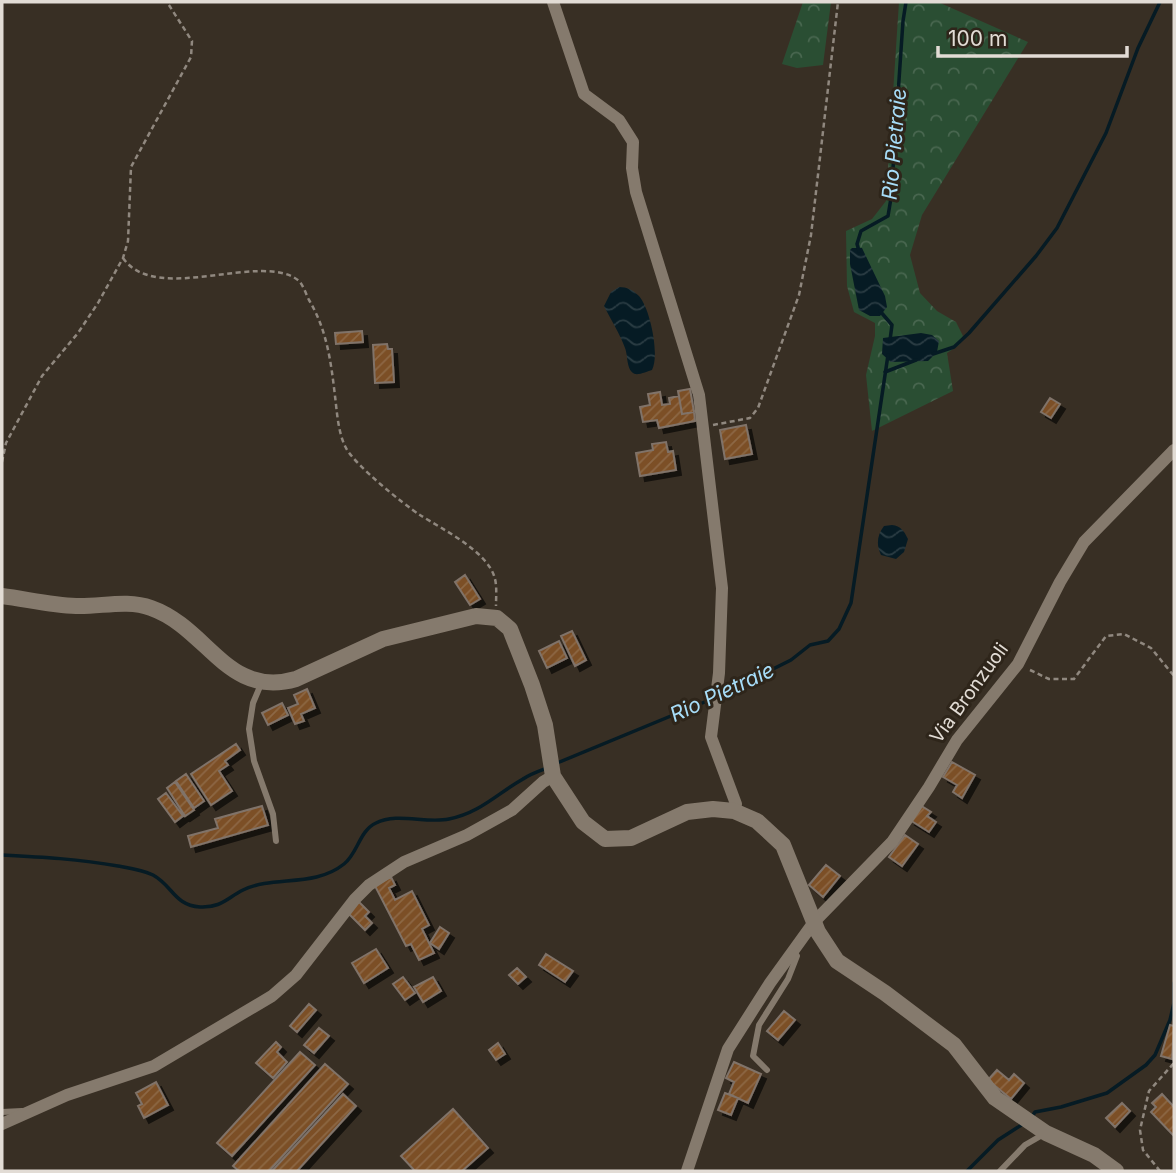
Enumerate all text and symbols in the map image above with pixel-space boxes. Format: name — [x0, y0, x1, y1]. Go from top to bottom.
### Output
scale bar — [938, 14, 1127, 58]
text: 100 m — [948, 26, 1007, 51]
water label: Rio Pietraie — [877, 87, 911, 201]
street label: Via Bronzuoli — [925, 639, 1013, 747]
water label: Rio Pietraie — [666, 657, 778, 727]

